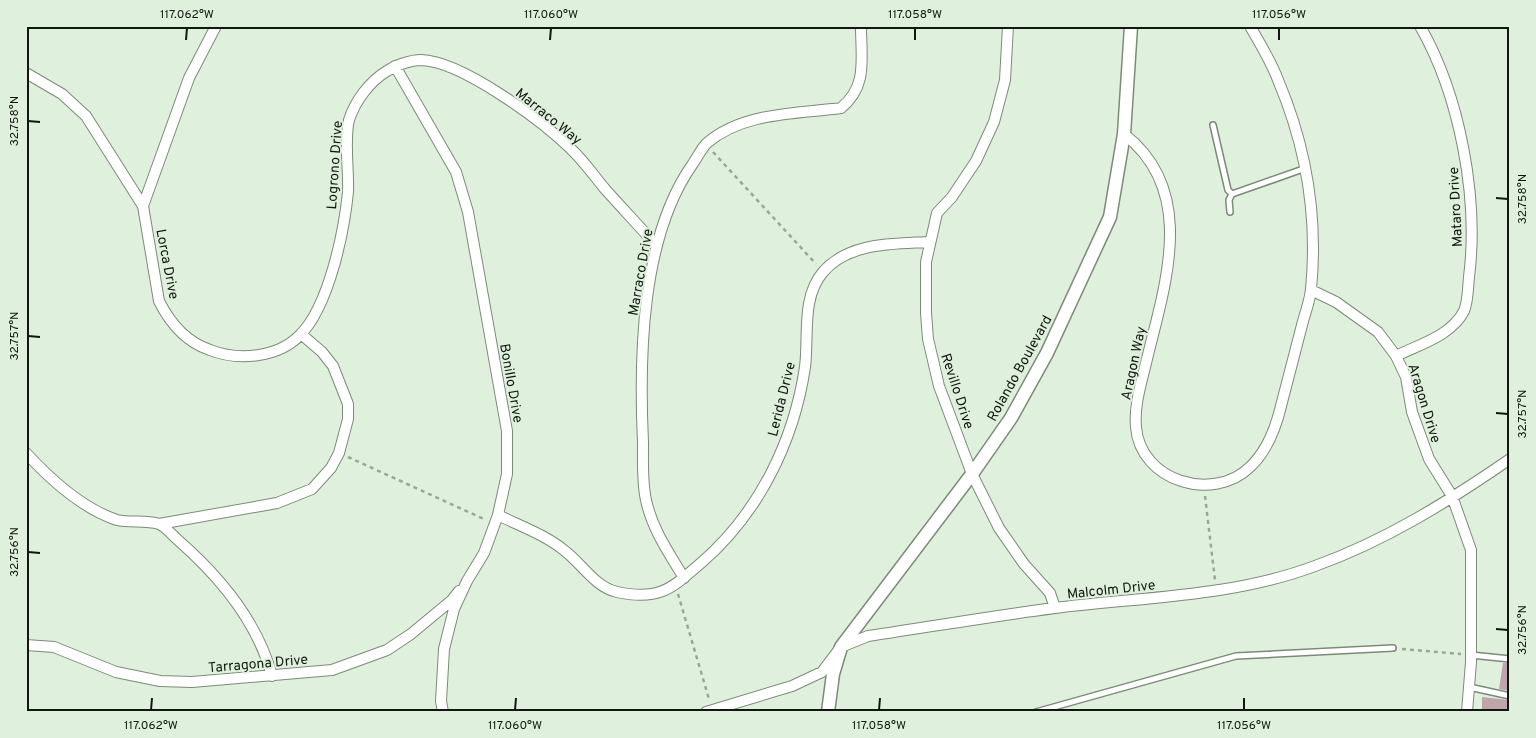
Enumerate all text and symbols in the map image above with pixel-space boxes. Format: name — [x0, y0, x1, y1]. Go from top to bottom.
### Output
text: 117.062°W — [160, 7, 214, 23]
text: 117.060°W — [524, 7, 578, 23]
text: 117.058°W — [888, 7, 942, 23]
text: 117.056°W — [1252, 7, 1306, 23]
street label: Marraco Way — [511, 85, 585, 149]
text: 32.758°N — [7, 96, 23, 146]
street label: Logrono Drive — [324, 120, 347, 210]
street label: Mataro Drive — [1446, 167, 1467, 247]
text: 32.758°N — [1515, 174, 1531, 224]
street label: Lorca Drive — [151, 228, 182, 301]
street label: Marraco Drive — [625, 228, 657, 317]
text: 32.757°N — [7, 311, 23, 361]
street label: Rolando Boulevard — [984, 313, 1056, 425]
street label: Aragon Way — [1118, 325, 1151, 402]
street label: Bonillo Drive — [495, 342, 526, 424]
street label: Revillo Drive — [936, 351, 977, 431]
street label: Lerida Drive — [765, 360, 800, 438]
street label: Aragon Drive — [1403, 362, 1444, 445]
text: 32.757°N — [1515, 389, 1531, 439]
text: 32.756°N — [7, 527, 23, 577]
street label: Malcolm Drive — [1066, 577, 1156, 604]
text: 32.756°N — [1515, 605, 1531, 655]
street label: Tarragona Drive — [207, 652, 309, 677]
text: 117.062°W — [124, 718, 178, 734]
text: 117.060°W — [488, 718, 542, 734]
text: 117.058°W — [852, 718, 906, 734]
text: 117.056°W — [1217, 718, 1271, 734]

